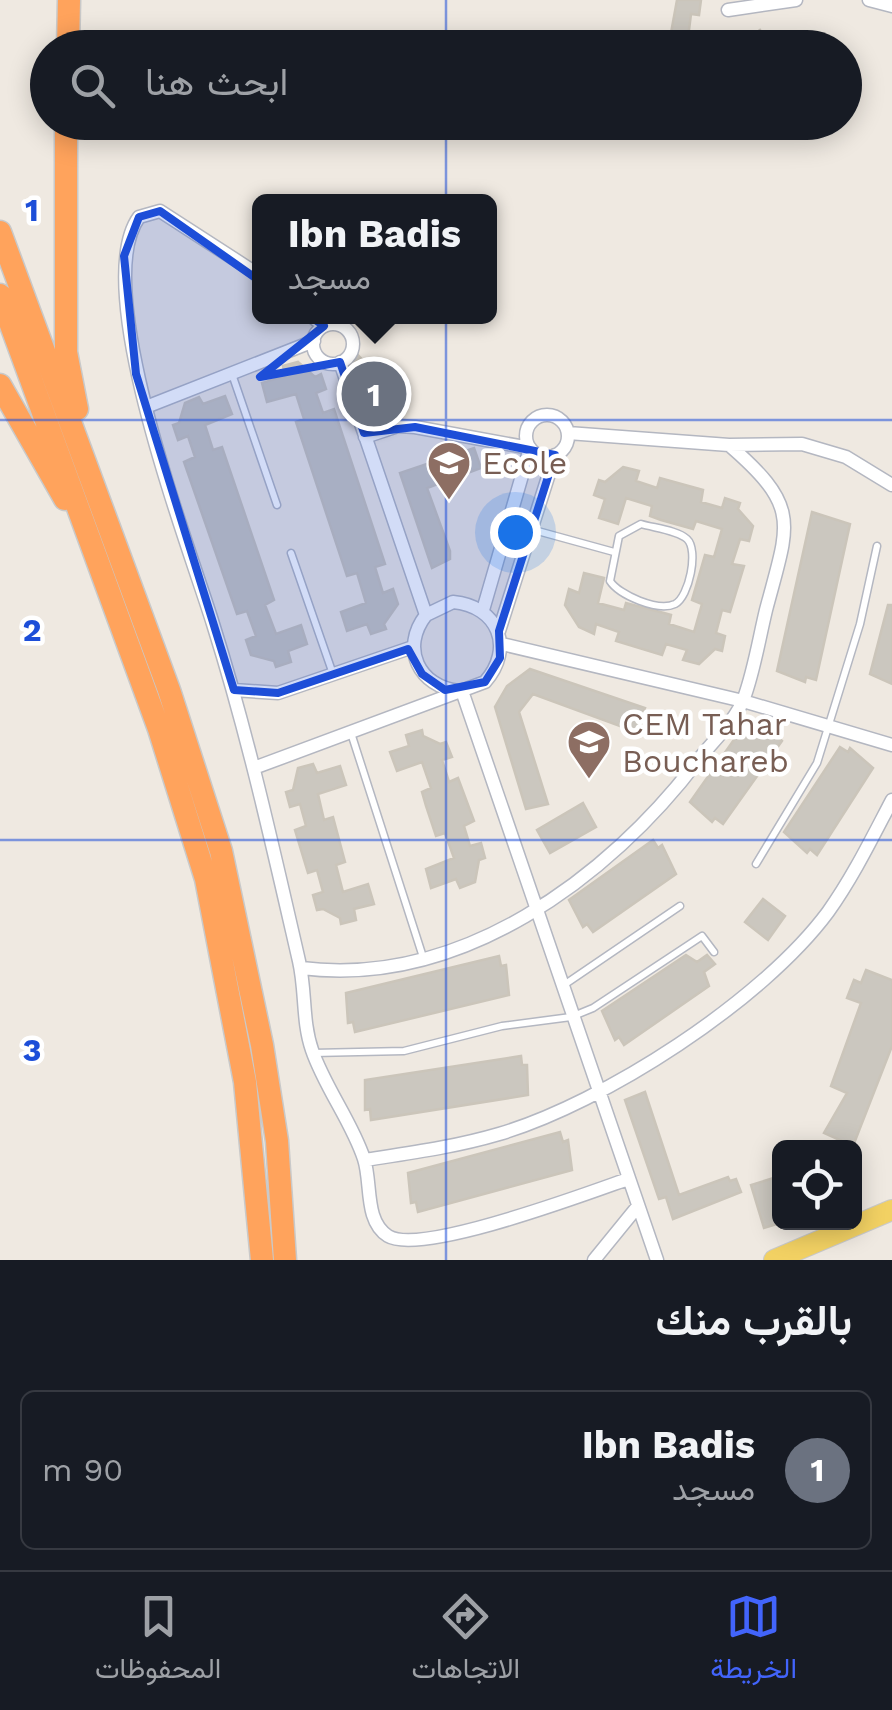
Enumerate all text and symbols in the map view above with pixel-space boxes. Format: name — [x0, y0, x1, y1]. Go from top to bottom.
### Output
search box — [30, 30, 862, 140]
icon: search — [65, 58, 120, 113]
text: ابحث هنا — [145, 60, 288, 104]
text: 1 — [25, 191, 39, 229]
popup — [252, 194, 497, 324]
text: Ibn Badis — [288, 212, 461, 256]
text: مسجد — [288, 259, 371, 297]
pin: 1 — [342, 356, 406, 432]
school or university icon: Ecole — [426, 440, 472, 501]
place label: Ecole — [482, 444, 567, 482]
your location — [490, 507, 541, 558]
text: 2 — [22, 611, 42, 649]
place label: CEM Tahar Bouchareb — [622, 705, 789, 780]
school or university icon: CEM Tahar Bouchareb — [566, 719, 612, 780]
text: 3 — [23, 1031, 41, 1069]
map controls — [772, 1140, 862, 1230]
button: locate — [772, 1140, 862, 1230]
text: بالقرب منك — [656, 1296, 852, 1345]
text: Ibn Badis — [582, 1423, 755, 1467]
text: 90 m — [42, 1451, 123, 1489]
text: 1 — [811, 1451, 824, 1489]
text: مسجد — [672, 1470, 755, 1508]
tab: المحفوظات — [95, 1589, 221, 1693]
tab: الاتجاهات — [411, 1589, 520, 1693]
tab: الخريطة — [710, 1589, 797, 1693]

